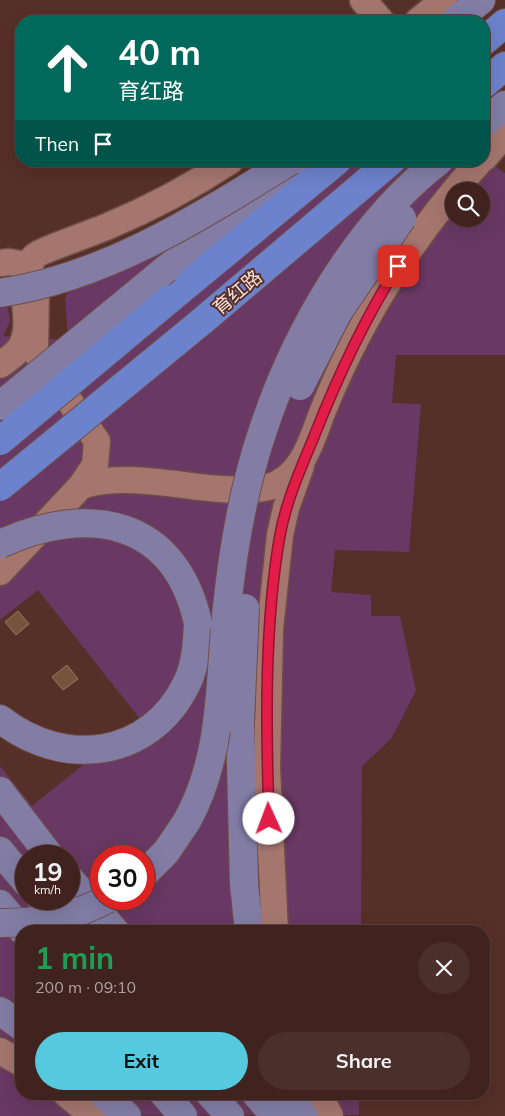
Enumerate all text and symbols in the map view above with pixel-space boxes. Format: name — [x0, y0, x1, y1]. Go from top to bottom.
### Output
text: 40 m — [118, 30, 201, 74]
icon: ahead — [35, 35, 100, 100]
text: 育红路 — [118, 77, 184, 105]
icon: arrive — [89, 130, 117, 158]
text: Then — [35, 132, 79, 156]
map controls — [445, 182, 490, 227]
button: search — [445, 182, 490, 227]
pin — [377, 245, 419, 287]
icon: arrive — [384, 252, 412, 280]
street label: 育红路 — [207, 264, 267, 320]
position arrow — [242, 792, 294, 844]
speed limit sign: 30 — [90, 845, 155, 910]
text: 19 — [32, 856, 63, 887]
text: km/h — [34, 882, 61, 897]
text: 1 min — [35, 939, 114, 977]
button: close — [418, 942, 470, 994]
text: 200 m · 09:10 — [35, 977, 136, 997]
button: Exit — [35, 1032, 248, 1090]
button: Share — [258, 1032, 470, 1090]

